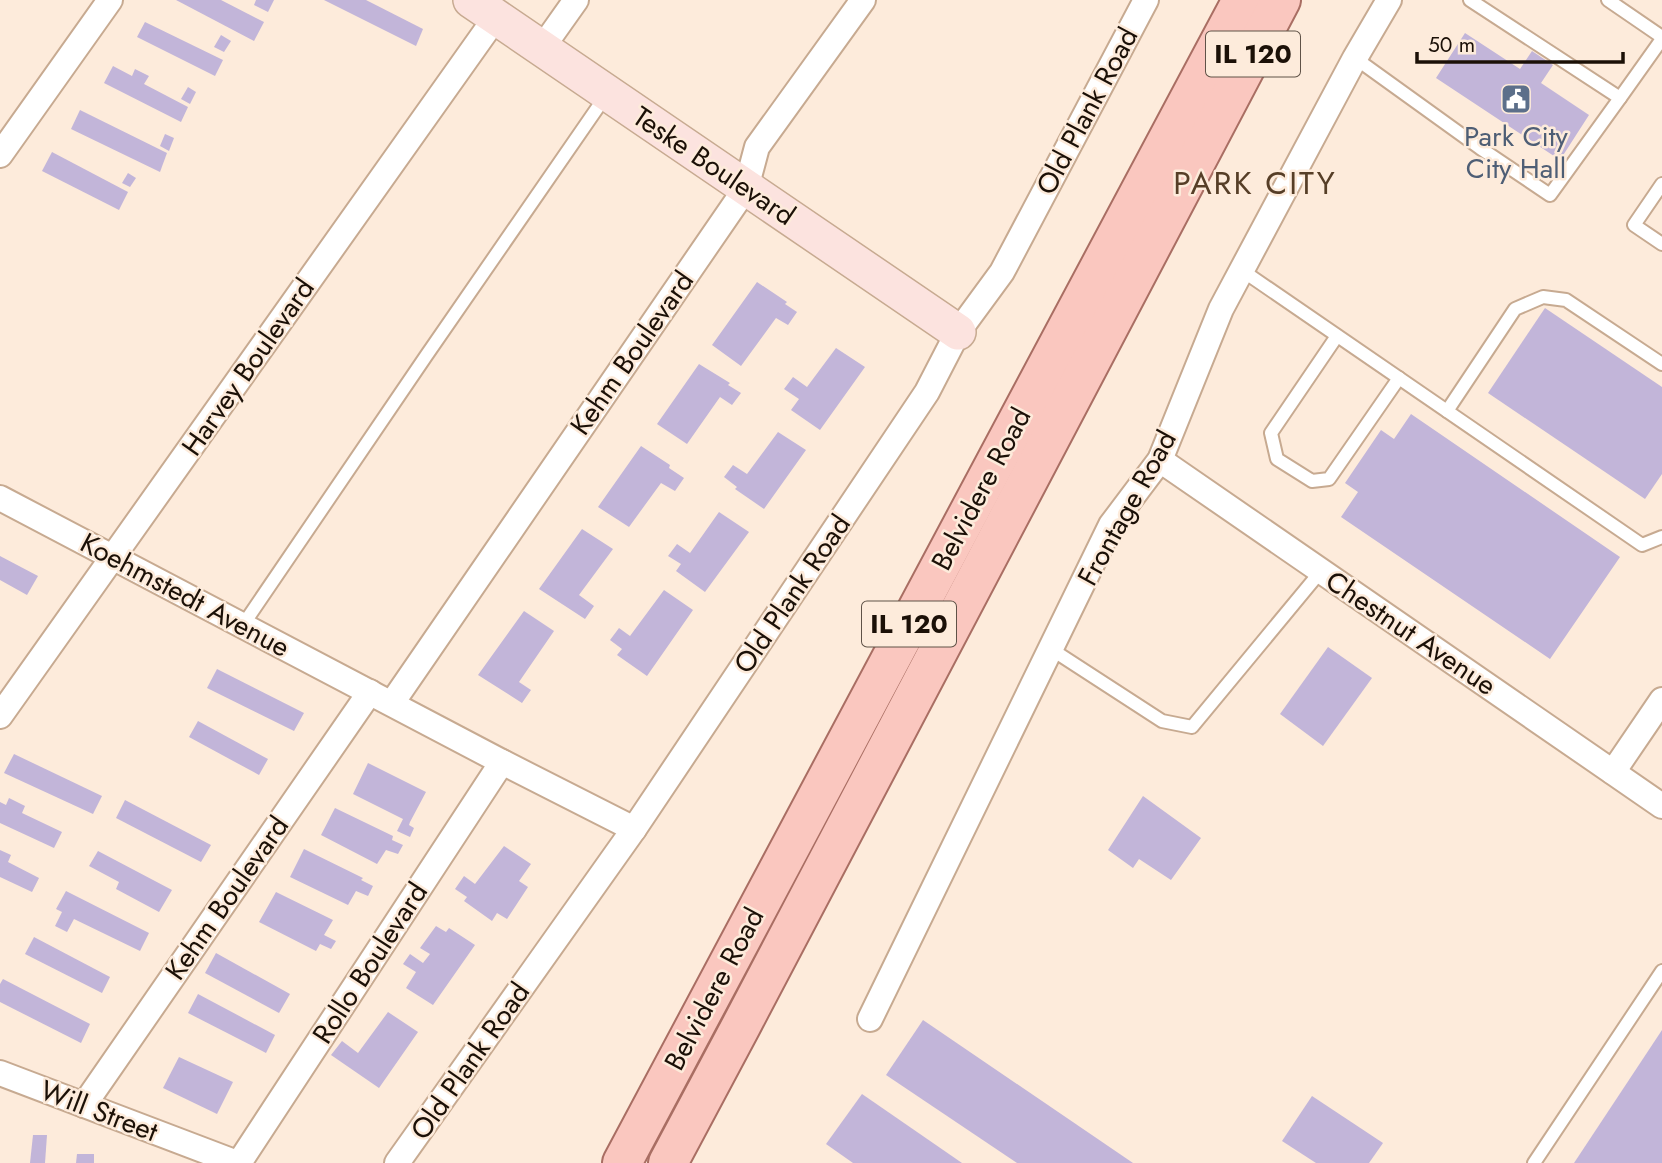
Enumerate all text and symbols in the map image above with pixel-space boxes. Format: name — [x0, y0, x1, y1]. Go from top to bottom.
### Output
street label: Old Plank Road — [1026, 20, 1148, 202]
scale bar — [1417, 21, 1624, 65]
text: 50 m — [1428, 30, 1475, 60]
road number: IL 120 — [1206, 32, 1300, 76]
public building icon: Park City City Hall — [1499, 82, 1533, 116]
street label: Teske Boulevard — [625, 96, 803, 236]
place label: Park City City Hall — [1464, 116, 1569, 189]
district label: PARK CITY — [1173, 160, 1337, 206]
street label: Kehm Boulevard — [560, 263, 704, 443]
street label: Harvey Boulevard — [172, 270, 324, 464]
street label: Belvidere Road — [921, 400, 1041, 578]
street label: Frontage Road — [1067, 423, 1187, 593]
street label: Old Plank Road — [724, 506, 860, 682]
street label: Koehmstedt Avenue — [73, 522, 297, 668]
street label: Chestnut Avenue — [1317, 561, 1505, 705]
road number: IL 120 — [862, 602, 956, 646]
street label: Kehm Boulevard — [155, 808, 299, 988]
street label: Rollo Boulevard — [302, 874, 438, 1052]
street label: Belvidere Road — [654, 900, 774, 1078]
street label: Old Plank Road — [400, 974, 540, 1148]
street label: Will Street — [34, 1070, 164, 1152]

